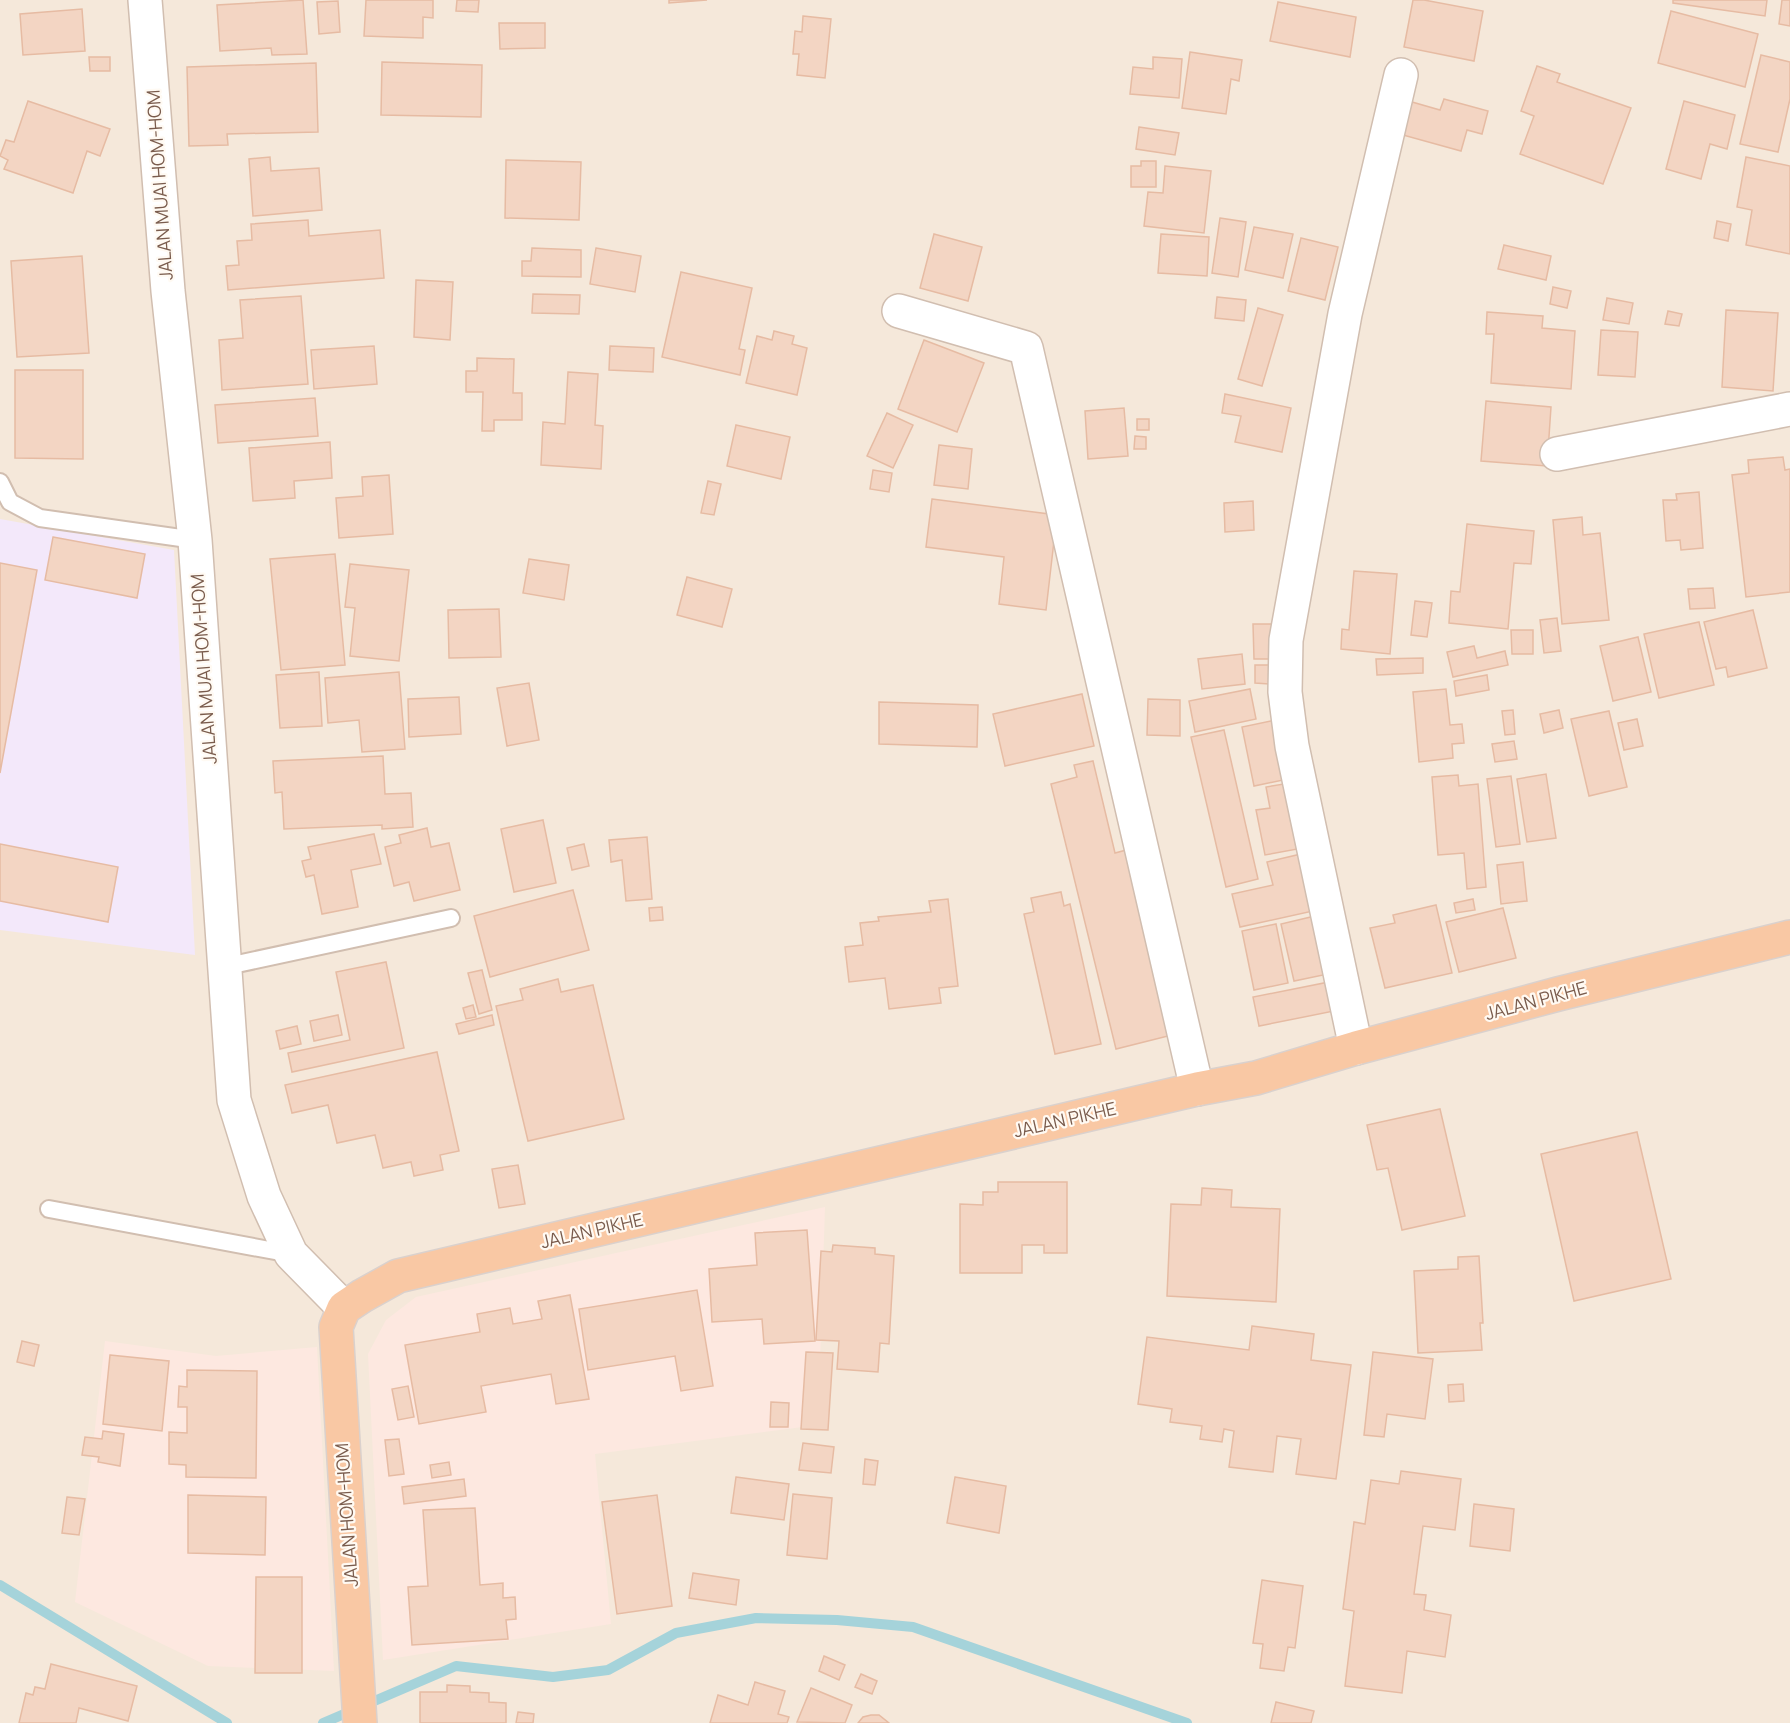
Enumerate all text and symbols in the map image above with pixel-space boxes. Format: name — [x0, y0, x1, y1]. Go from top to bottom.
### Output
street label: JALAN MUAI HOM-HOM — [140, 89, 178, 281]
street label: JALAN MUAI HOM-HOM — [184, 573, 222, 765]
street label: JALAN PIKHE — [1482, 975, 1589, 1025]
street label: JALAN PIKHE — [1011, 1096, 1118, 1142]
street label: JALAN PIKHE — [538, 1207, 645, 1253]
street label: JALAN HOM-HOM — [329, 1442, 363, 1588]

